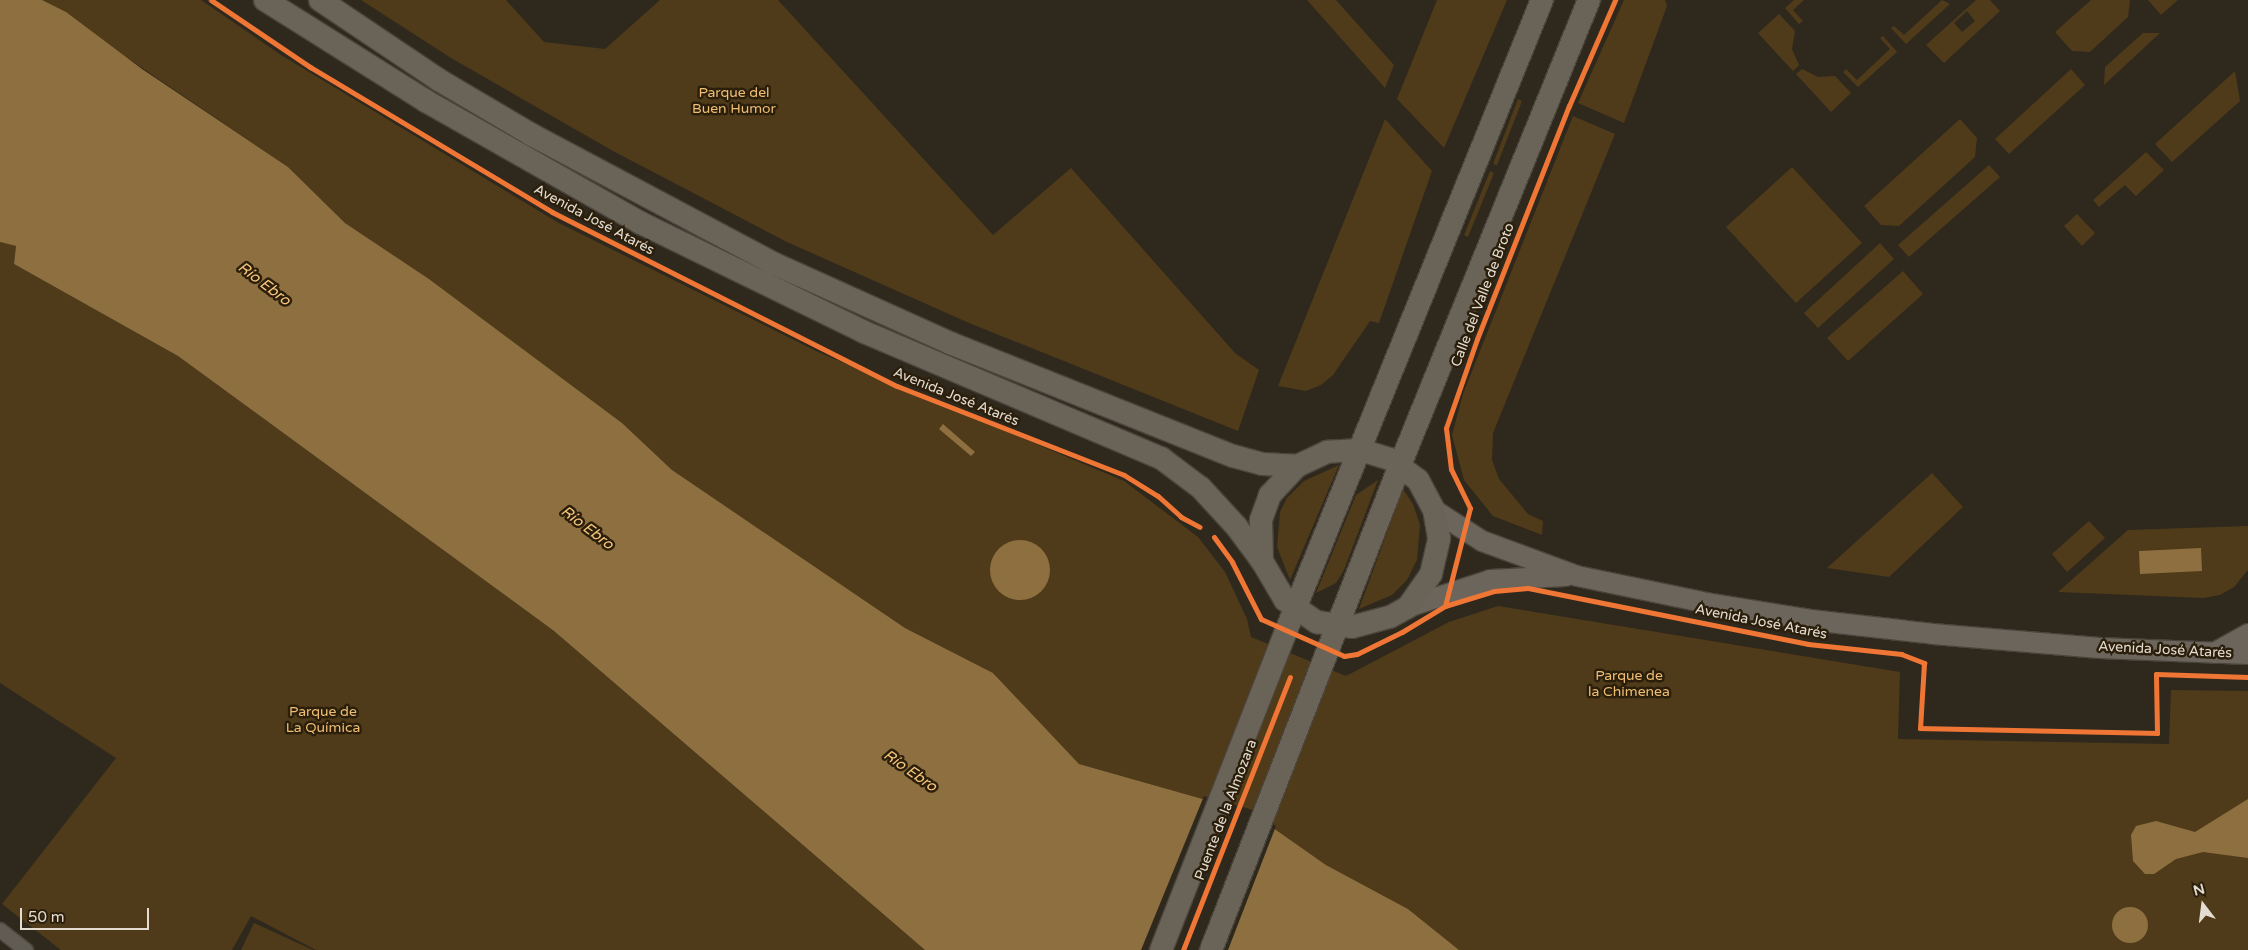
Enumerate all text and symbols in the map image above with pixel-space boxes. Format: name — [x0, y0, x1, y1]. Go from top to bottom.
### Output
park label: Parque del Buen Humor — [692, 85, 776, 118]
street label: Avenida José Atarés — [531, 181, 657, 259]
street label: Calle del Valle de Broto — [1448, 221, 1518, 369]
water label: Río Ebro — [234, 258, 294, 310]
street label: Avenida José Atarés — [891, 364, 1021, 430]
water label: Río Ebro — [557, 502, 617, 554]
street label: Avenida José Atarés — [1694, 601, 1828, 643]
street label: Avenida José Atarés — [2098, 638, 2232, 662]
park label: Parque de la Chimenea — [1588, 668, 1670, 700]
park label: Parque de La Química — [286, 704, 360, 736]
street label: Puente de la Almozara — [1191, 737, 1261, 883]
water label: Río Ebro — [880, 746, 940, 796]
north arrow — [2178, 880, 2228, 930]
text: N — [2191, 880, 2207, 900]
scale bar — [22, 898, 151, 930]
text: 50 m — [28, 908, 65, 926]

